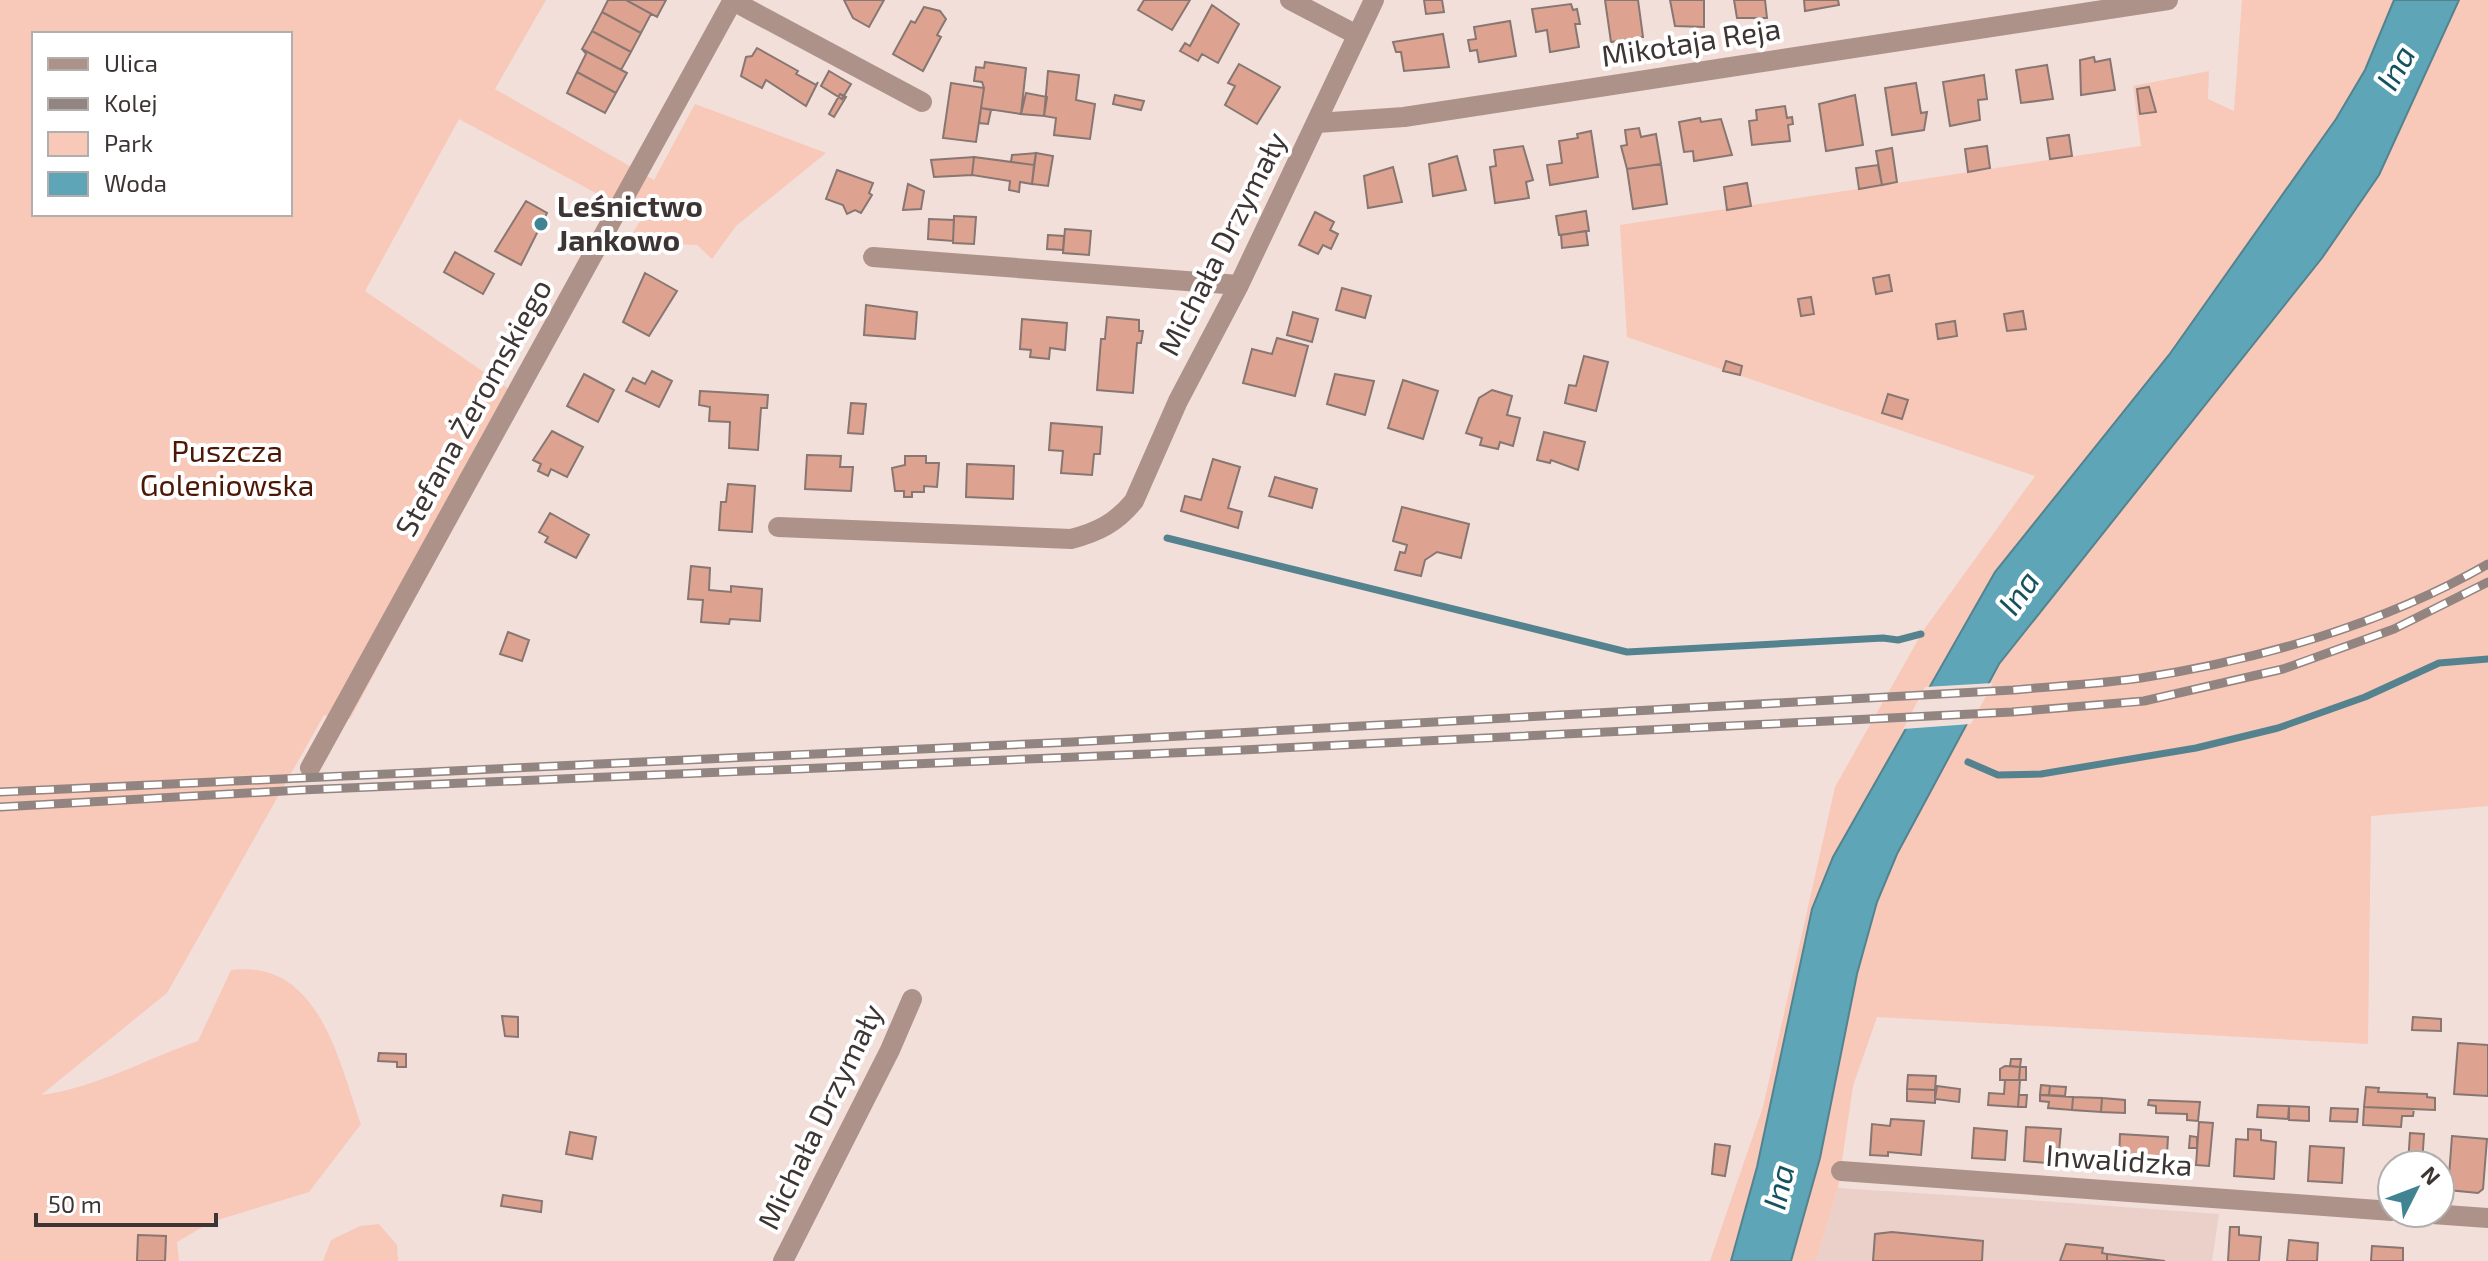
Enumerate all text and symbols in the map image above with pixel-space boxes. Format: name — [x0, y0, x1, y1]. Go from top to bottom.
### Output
street label: Mikołaja Reja — [1598, 9, 1783, 73]
legend — [32, 32, 292, 216]
water label: Ina — [2367, 38, 2422, 96]
text: Ulica — [104, 48, 158, 77]
text: Kolej — [104, 88, 158, 117]
street label: Michała Drzymały — [1149, 125, 1293, 361]
text: Park — [104, 128, 153, 157]
text: Woda — [104, 168, 167, 197]
place label: Leśnictwo Jankowo — [557, 187, 703, 257]
marker: Leśnictwo Jankowo — [532, 215, 550, 233]
street label: Stefana Żeromskiego — [387, 272, 558, 542]
park label: Puszcza Goleniowska — [140, 432, 314, 502]
water label: Ina — [1989, 562, 2046, 621]
street label: Michała Drzymały — [749, 997, 889, 1235]
street label: Inwalidzka — [2045, 1136, 2194, 1182]
north arrow — [2376, 1149, 2456, 1229]
water label: Ina — [1753, 1160, 1801, 1213]
text: N — [2417, 1160, 2447, 1190]
scale bar — [36, 1177, 216, 1227]
text: 50 m — [48, 1189, 102, 1218]

